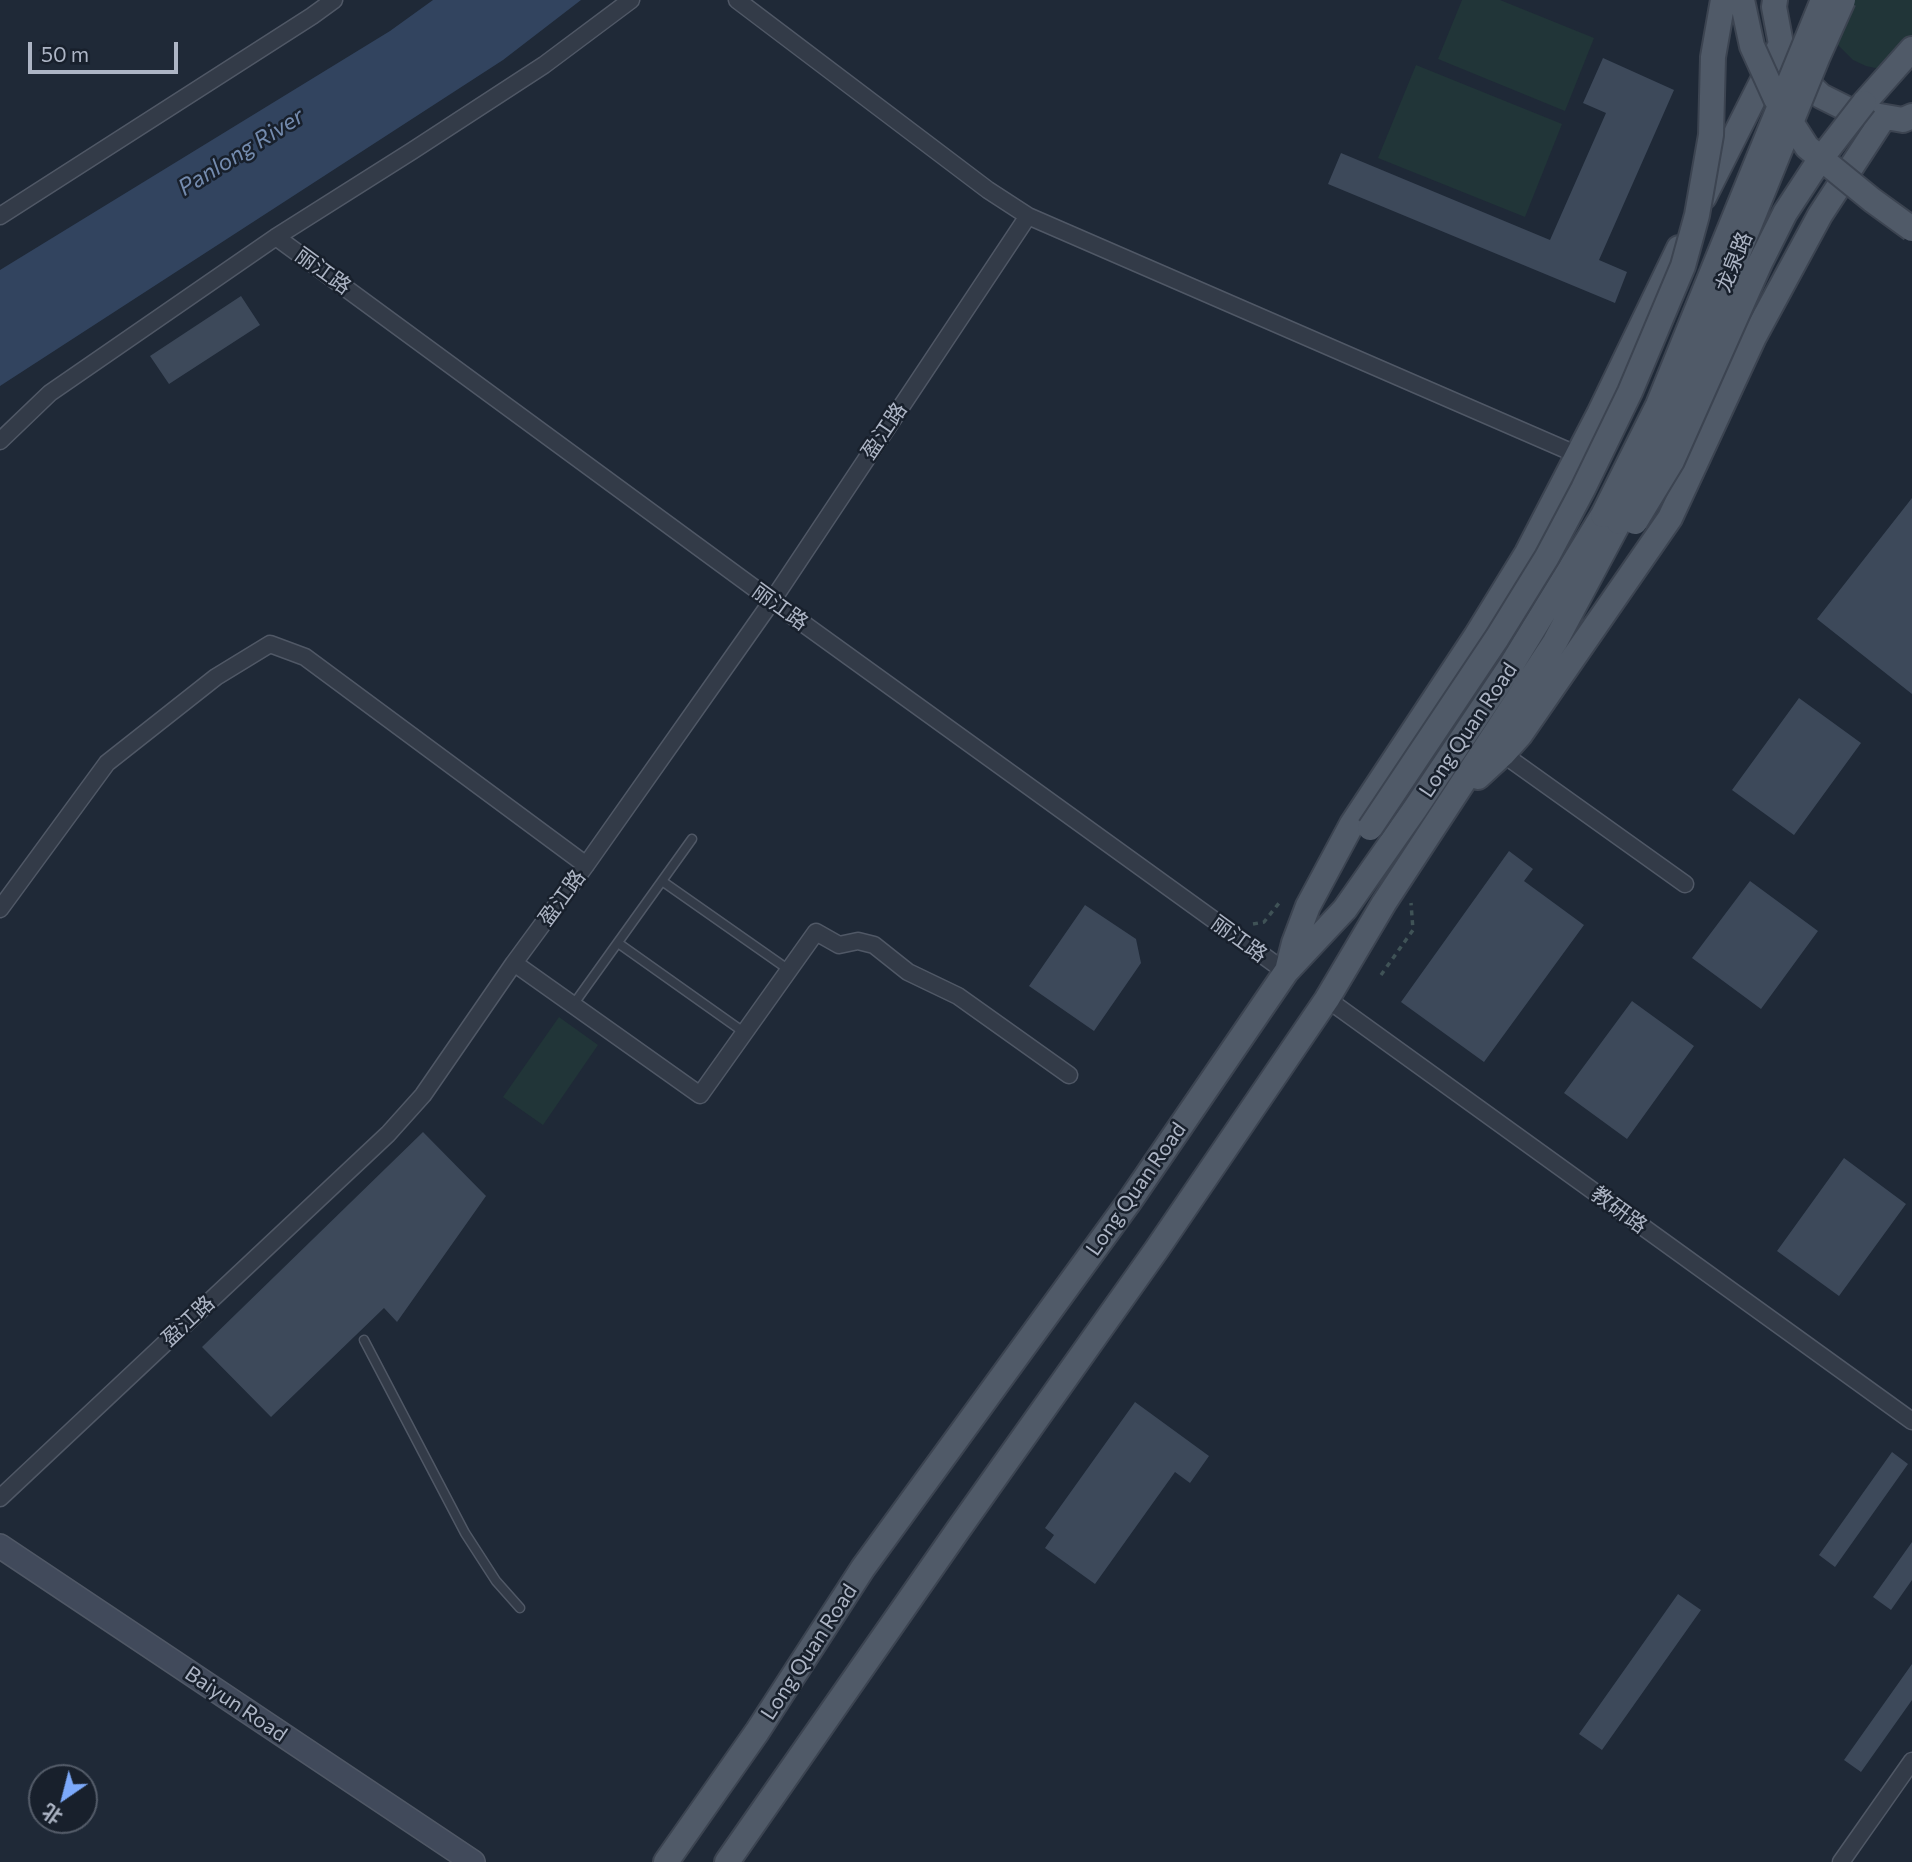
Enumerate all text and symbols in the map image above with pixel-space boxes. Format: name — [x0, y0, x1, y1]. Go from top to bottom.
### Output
scale bar — [32, 28, 182, 72]
text: 50 m — [41, 41, 89, 66]
water label: Panlong River — [173, 102, 309, 202]
street label: 龙泉路 — [1711, 228, 1757, 296]
street label: 丽江路 — [290, 242, 356, 300]
street label: 盈江路 — [856, 398, 912, 464]
street label: 丽江路 — [747, 578, 813, 636]
street label: Long Quan Road — [1414, 658, 1522, 802]
street label: 盈江路 — [533, 865, 591, 931]
street label: 丽江路 — [1206, 910, 1272, 968]
street label: Long Quan Road — [1081, 1117, 1191, 1261]
street label: 教研路 — [1586, 1181, 1652, 1239]
street label: 盈江路 — [156, 1290, 220, 1352]
street label: Long Quan Road — [756, 1579, 862, 1725]
street label: Baiyun Road — [180, 1661, 292, 1747]
north arrow — [28, 1764, 98, 1834]
text: 北 — [37, 1800, 66, 1830]

